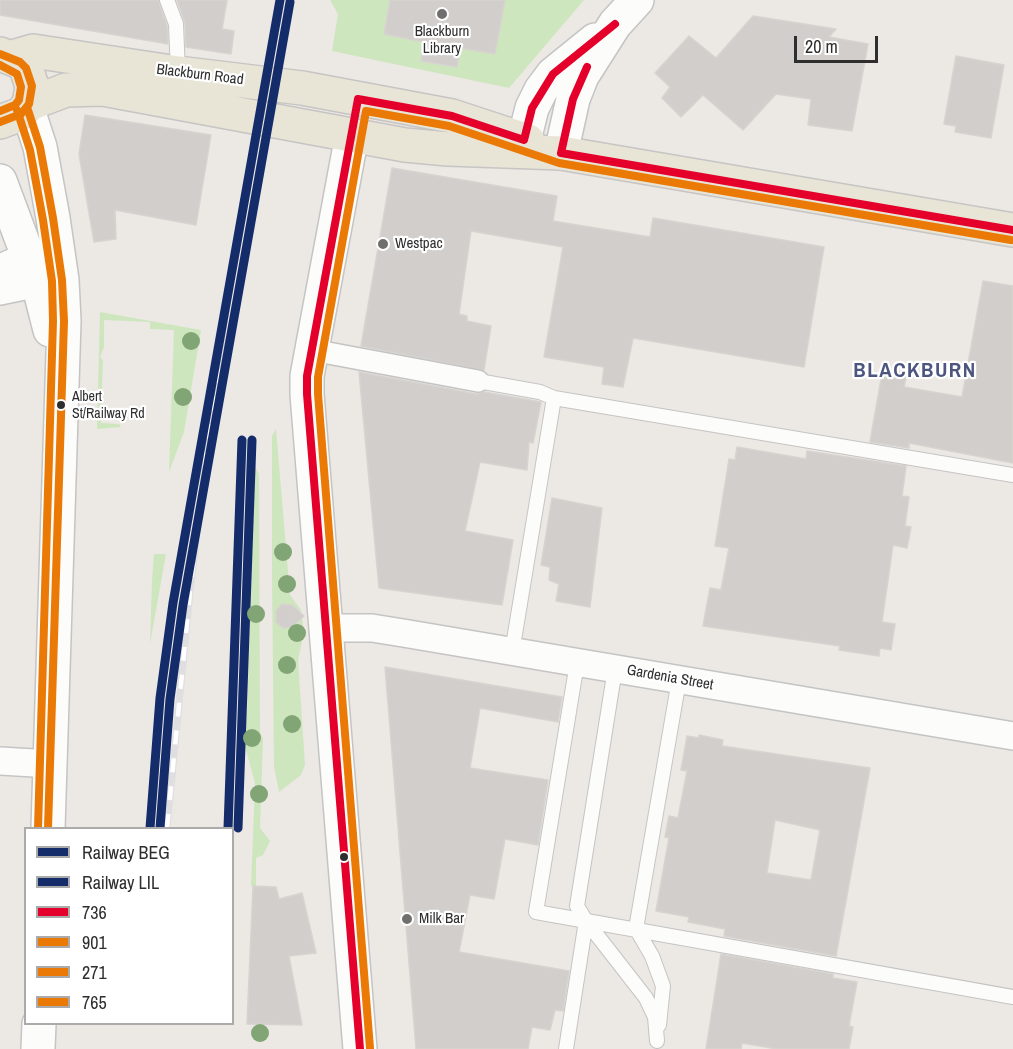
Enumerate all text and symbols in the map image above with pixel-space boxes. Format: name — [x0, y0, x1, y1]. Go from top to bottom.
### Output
marker: Blackburn Library — [435, 7, 449, 21]
place label: Blackburn Library — [415, 23, 469, 58]
scale bar — [797, 24, 881, 62]
text: 20 m — [805, 34, 838, 59]
street label: Blackburn Road — [155, 61, 245, 89]
place label: Westpac — [395, 235, 443, 253]
marker: Westpac — [376, 237, 390, 251]
district label: BLACKBURN — [853, 358, 977, 384]
place label: Albert St/Railway Rd — [72, 389, 145, 422]
marker: Albert St/Railway Rd — [55, 399, 67, 411]
street label: Gardenia Street — [625, 662, 715, 694]
legend — [24, 827, 234, 1025]
text: Railway BEG — [82, 840, 170, 865]
unlabelled marker — [338, 851, 350, 863]
text: Railway LIL — [82, 870, 159, 895]
text: 736 — [82, 900, 107, 925]
place label: Milk Bar — [419, 910, 464, 928]
marker: Milk Bar — [400, 912, 414, 926]
text: 901 — [82, 930, 107, 955]
text: 271 — [82, 960, 107, 985]
text: 765 — [82, 990, 107, 1015]

